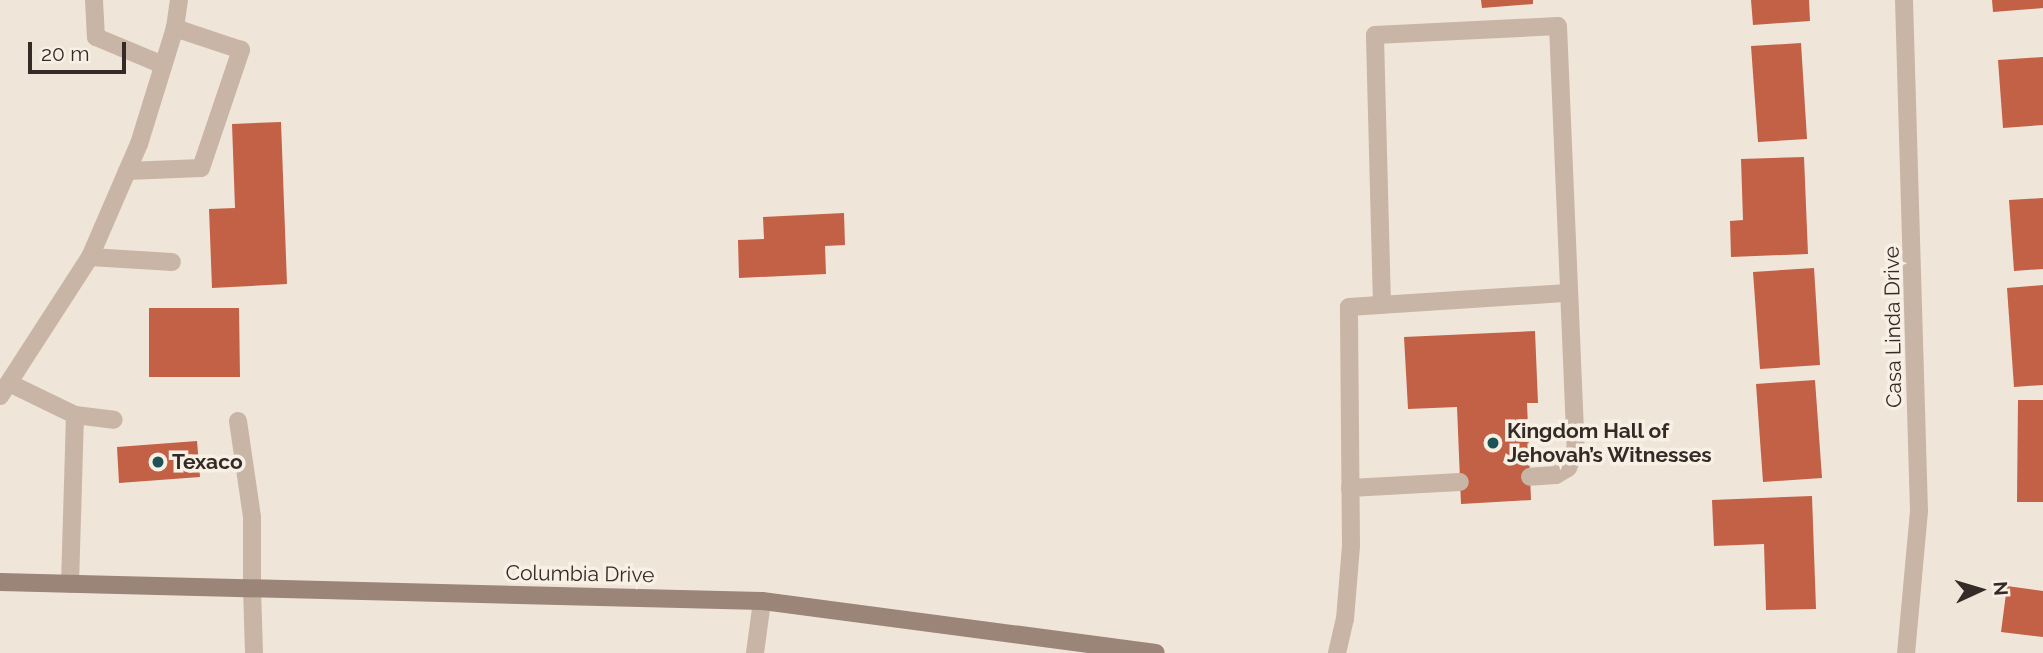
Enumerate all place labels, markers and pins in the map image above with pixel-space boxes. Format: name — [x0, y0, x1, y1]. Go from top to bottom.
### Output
place label: Kingdom Hall of Jehovah’s Witnesses — [1507, 418, 1712, 468]
marker: Kingdom Hall of Jehovah’s Witnesses — [1485, 435, 1501, 451]
place label: Texaco — [172, 449, 243, 475]
marker: Texaco — [150, 454, 166, 470]

